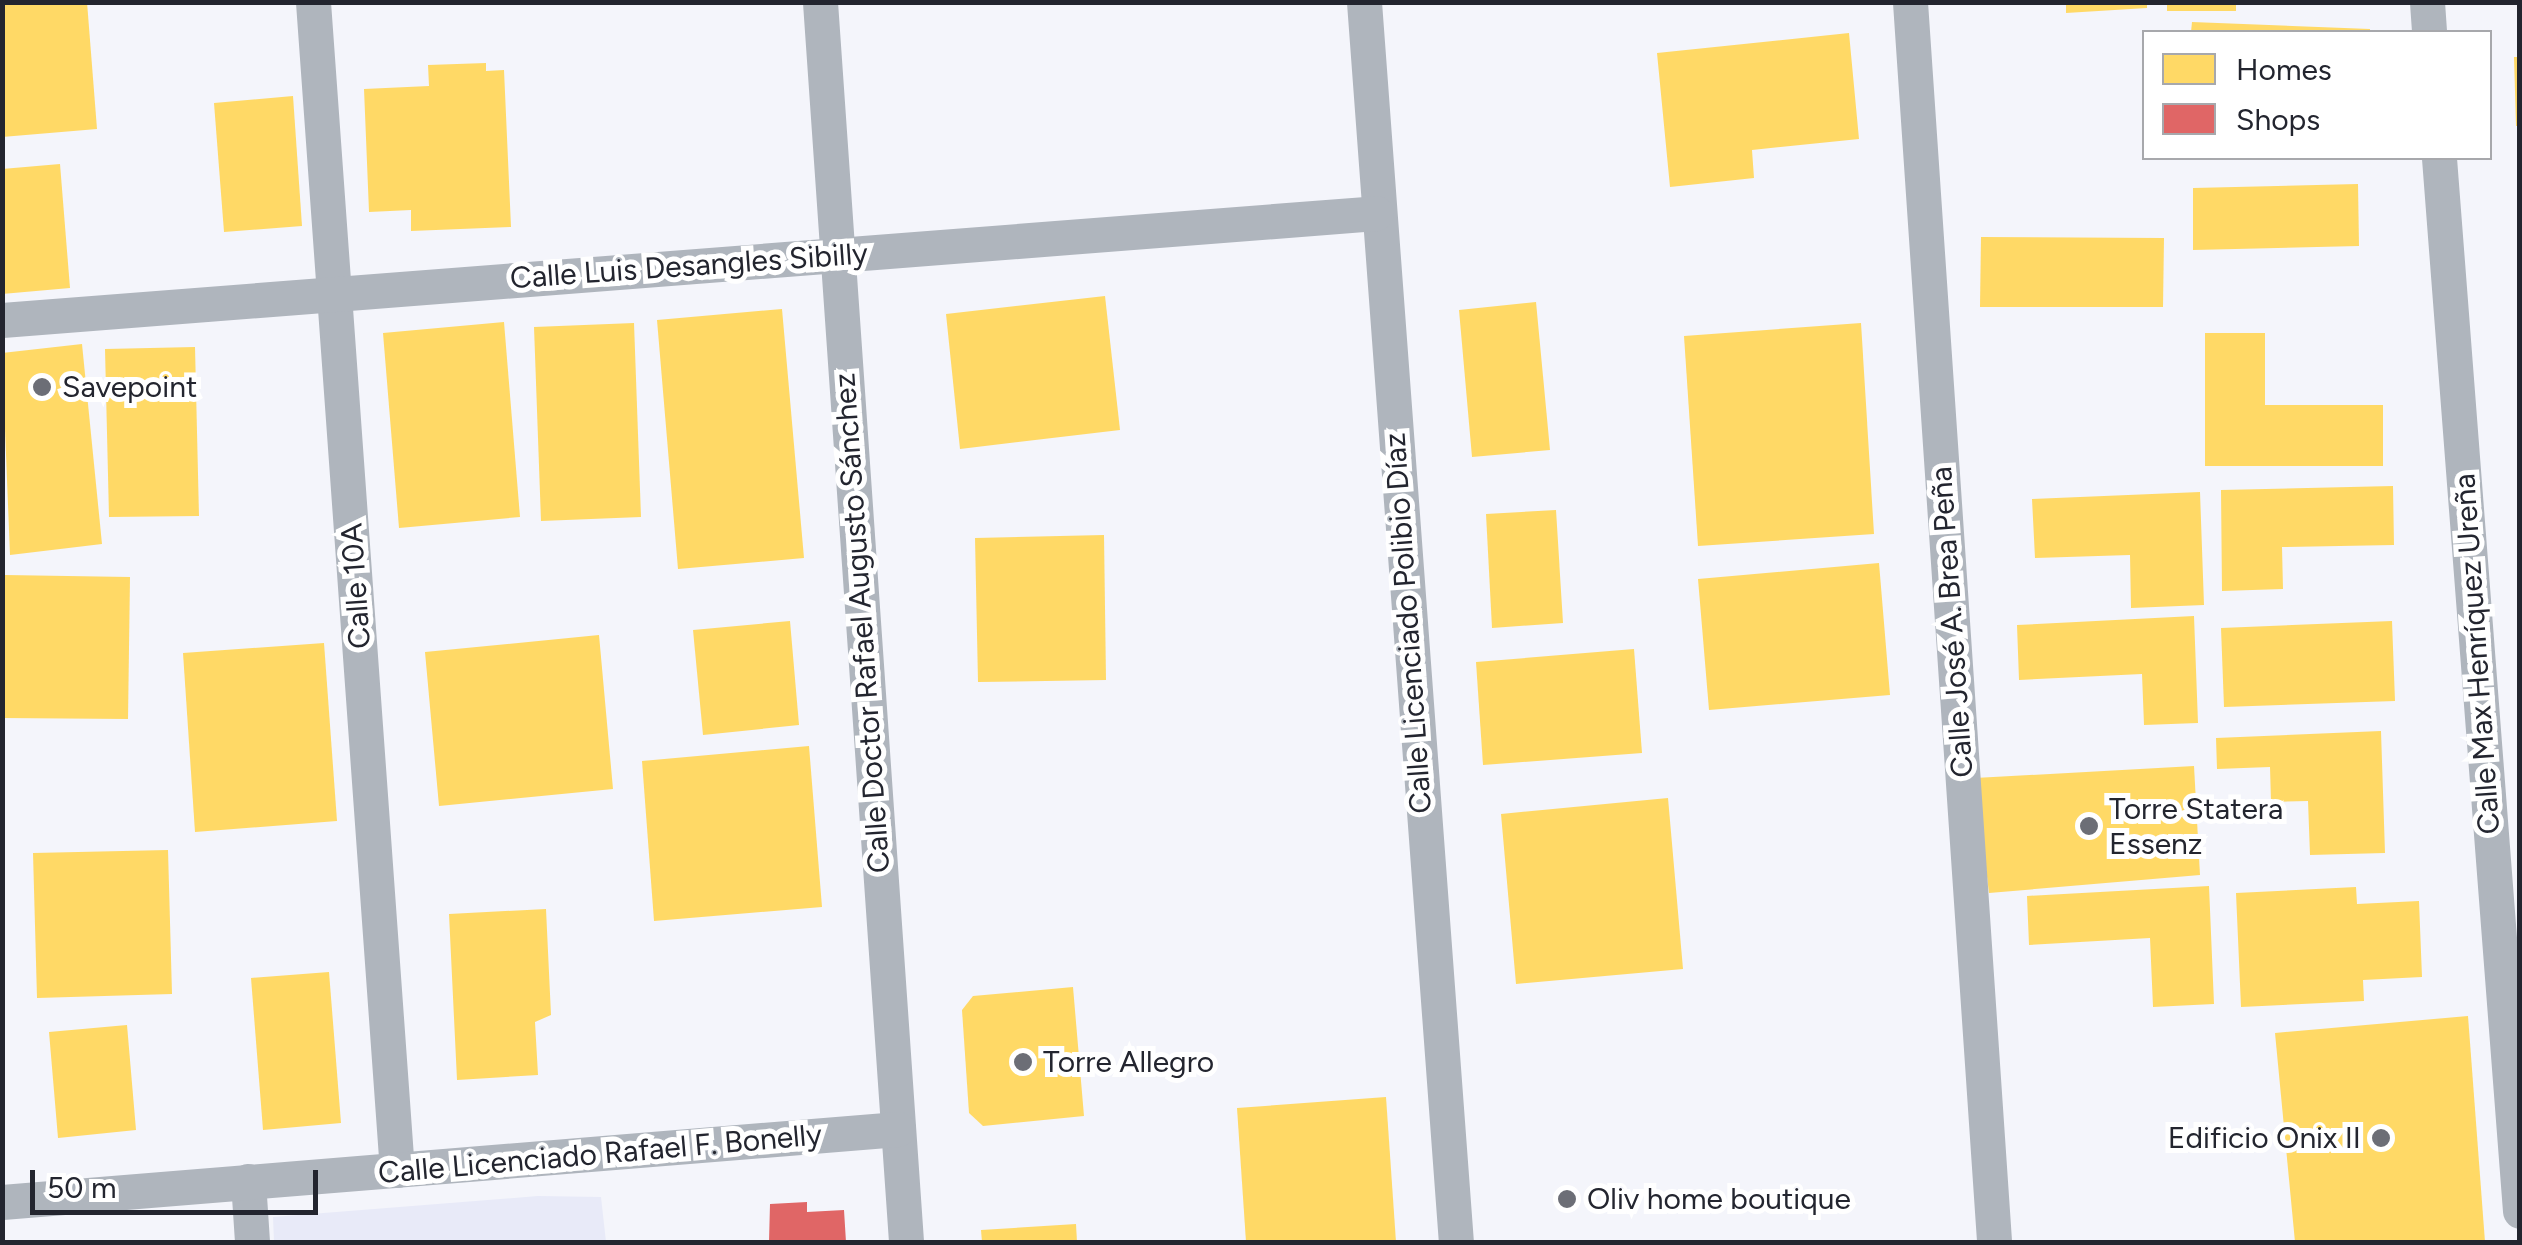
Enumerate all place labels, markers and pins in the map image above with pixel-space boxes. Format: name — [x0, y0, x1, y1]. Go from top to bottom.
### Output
place label: Savepoint — [62, 369, 197, 405]
marker: Savepoint — [31, 376, 53, 398]
place label: Torre Statera Essenz — [2109, 791, 2283, 862]
marker: Torre Statera Essenz — [2078, 815, 2100, 837]
place label: Torre Allegro — [1043, 1044, 1214, 1080]
marker: Torre Allegro — [1012, 1051, 1034, 1073]
place label: Edificio Onix II — [2168, 1120, 2361, 1156]
marker: Edificio Onix II — [2370, 1127, 2392, 1149]
place label: Oliv home boutique — [1587, 1181, 1851, 1217]
marker: Oliv home boutique — [1556, 1188, 1578, 1210]

